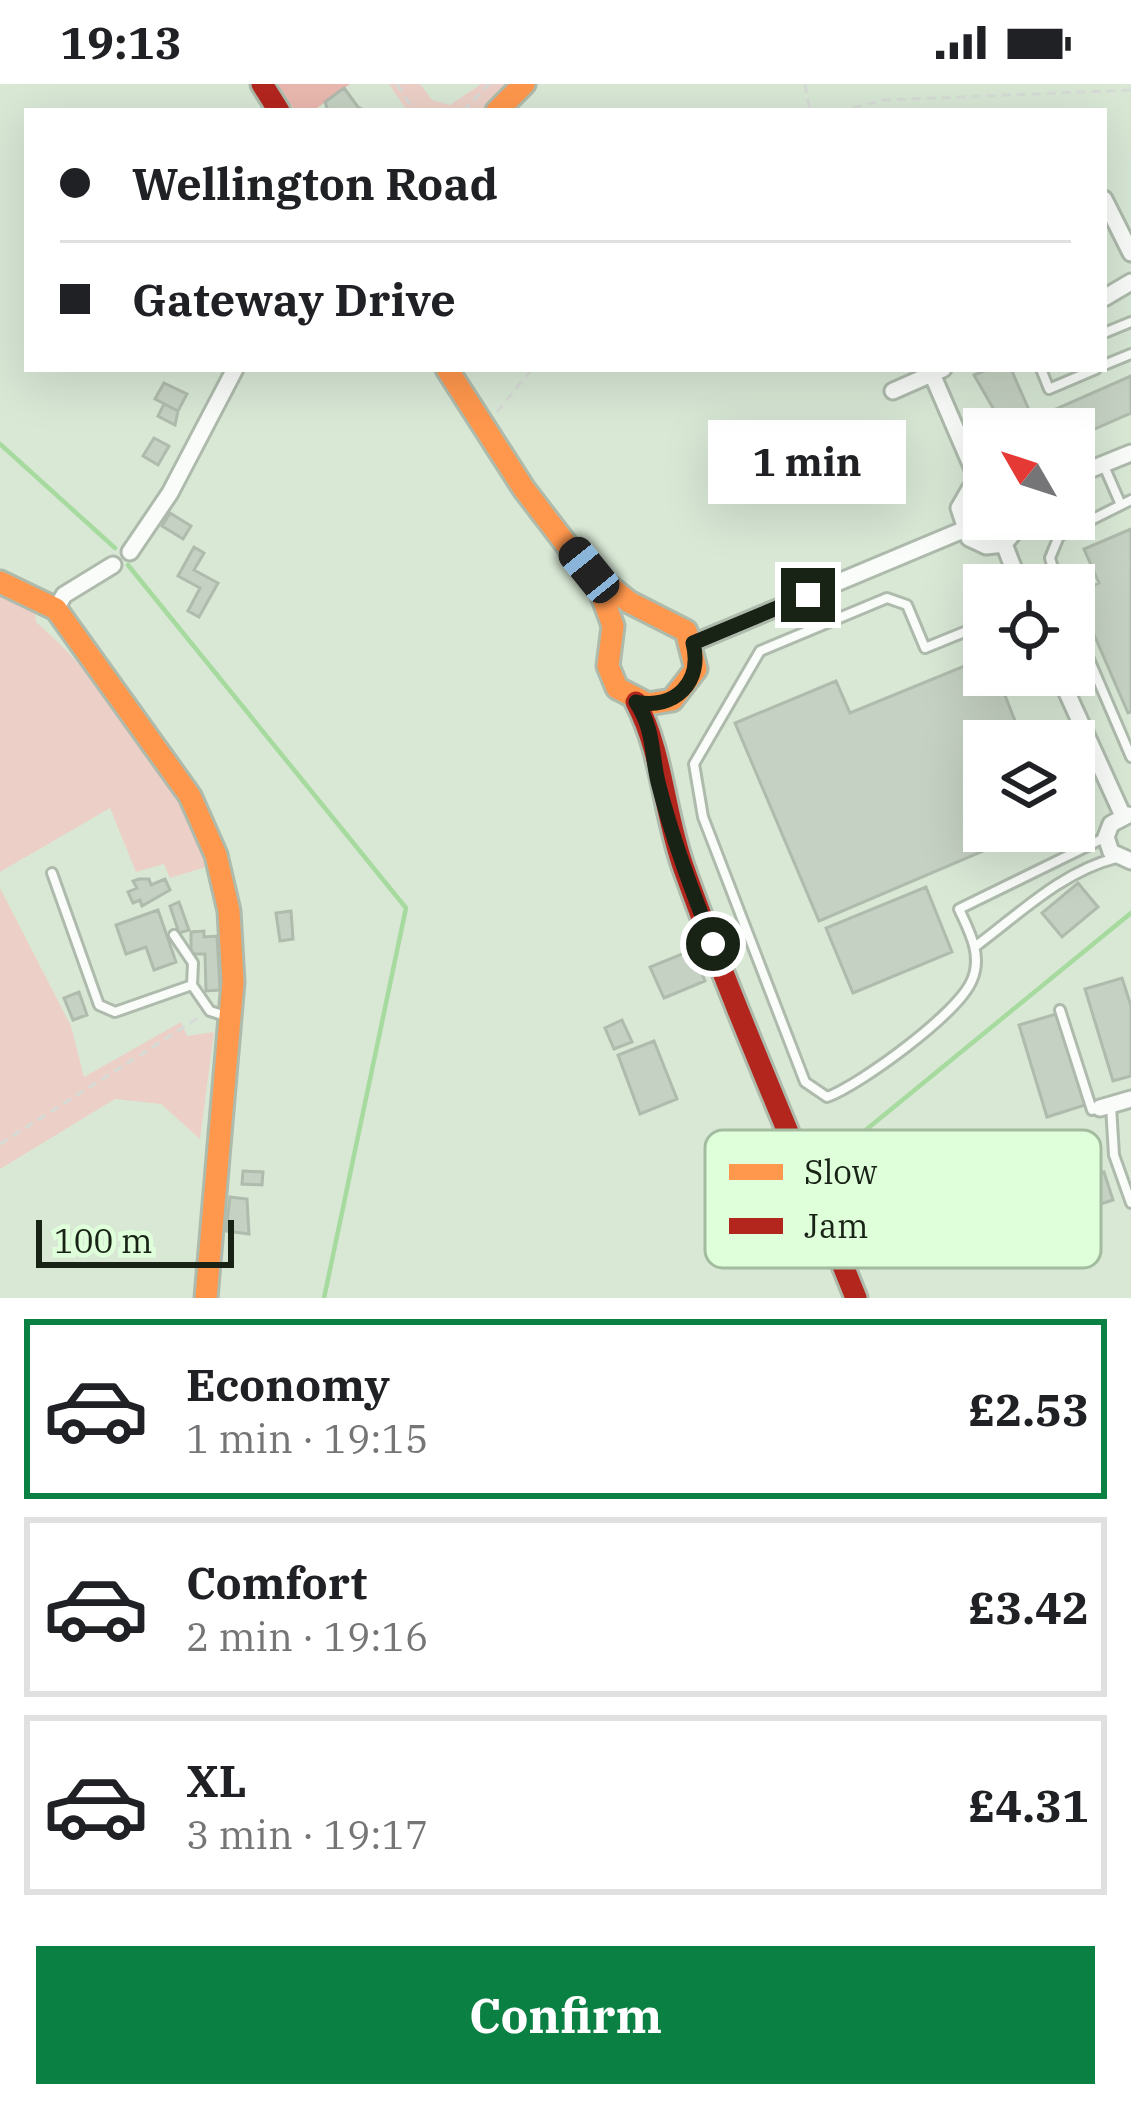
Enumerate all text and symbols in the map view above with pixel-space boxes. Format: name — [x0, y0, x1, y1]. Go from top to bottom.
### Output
text: 19:13 — [60, 13, 182, 71]
text: Wellington Road — [132, 154, 498, 212]
text: Gateway Drive — [132, 270, 456, 328]
north arrow — [963, 408, 1095, 540]
map controls — [963, 408, 1095, 852]
callout: 1 min — [709, 421, 907, 505]
text: 1 min — [752, 436, 862, 487]
car — [552, 531, 626, 609]
button: locate — [963, 564, 1095, 696]
route end — [781, 568, 835, 622]
button: layers — [963, 720, 1095, 852]
route start — [686, 917, 740, 971]
legend — [705, 1130, 1101, 1268]
text: Slow — [804, 1150, 878, 1193]
text: Jam — [804, 1204, 868, 1247]
scale bar — [36, 1214, 234, 1267]
text: 100 m — [54, 1219, 153, 1262]
icon: car — [42, 1355, 150, 1463]
text: Economy — [186, 1355, 390, 1413]
text: £2.53 — [969, 1380, 1089, 1438]
text: 1 min · 19:15 — [186, 1413, 428, 1464]
icon: car — [42, 1553, 150, 1661]
text: Comfort — [186, 1553, 367, 1611]
text: £3.42 — [969, 1578, 1089, 1636]
text: 2 min · 19:16 — [186, 1611, 428, 1662]
icon: car — [42, 1751, 150, 1859]
text: XL — [186, 1751, 247, 1809]
text: £4.31 — [969, 1776, 1089, 1834]
text: 3 min · 19:17 — [186, 1809, 428, 1860]
button: Confirm — [36, 1946, 1095, 2084]

